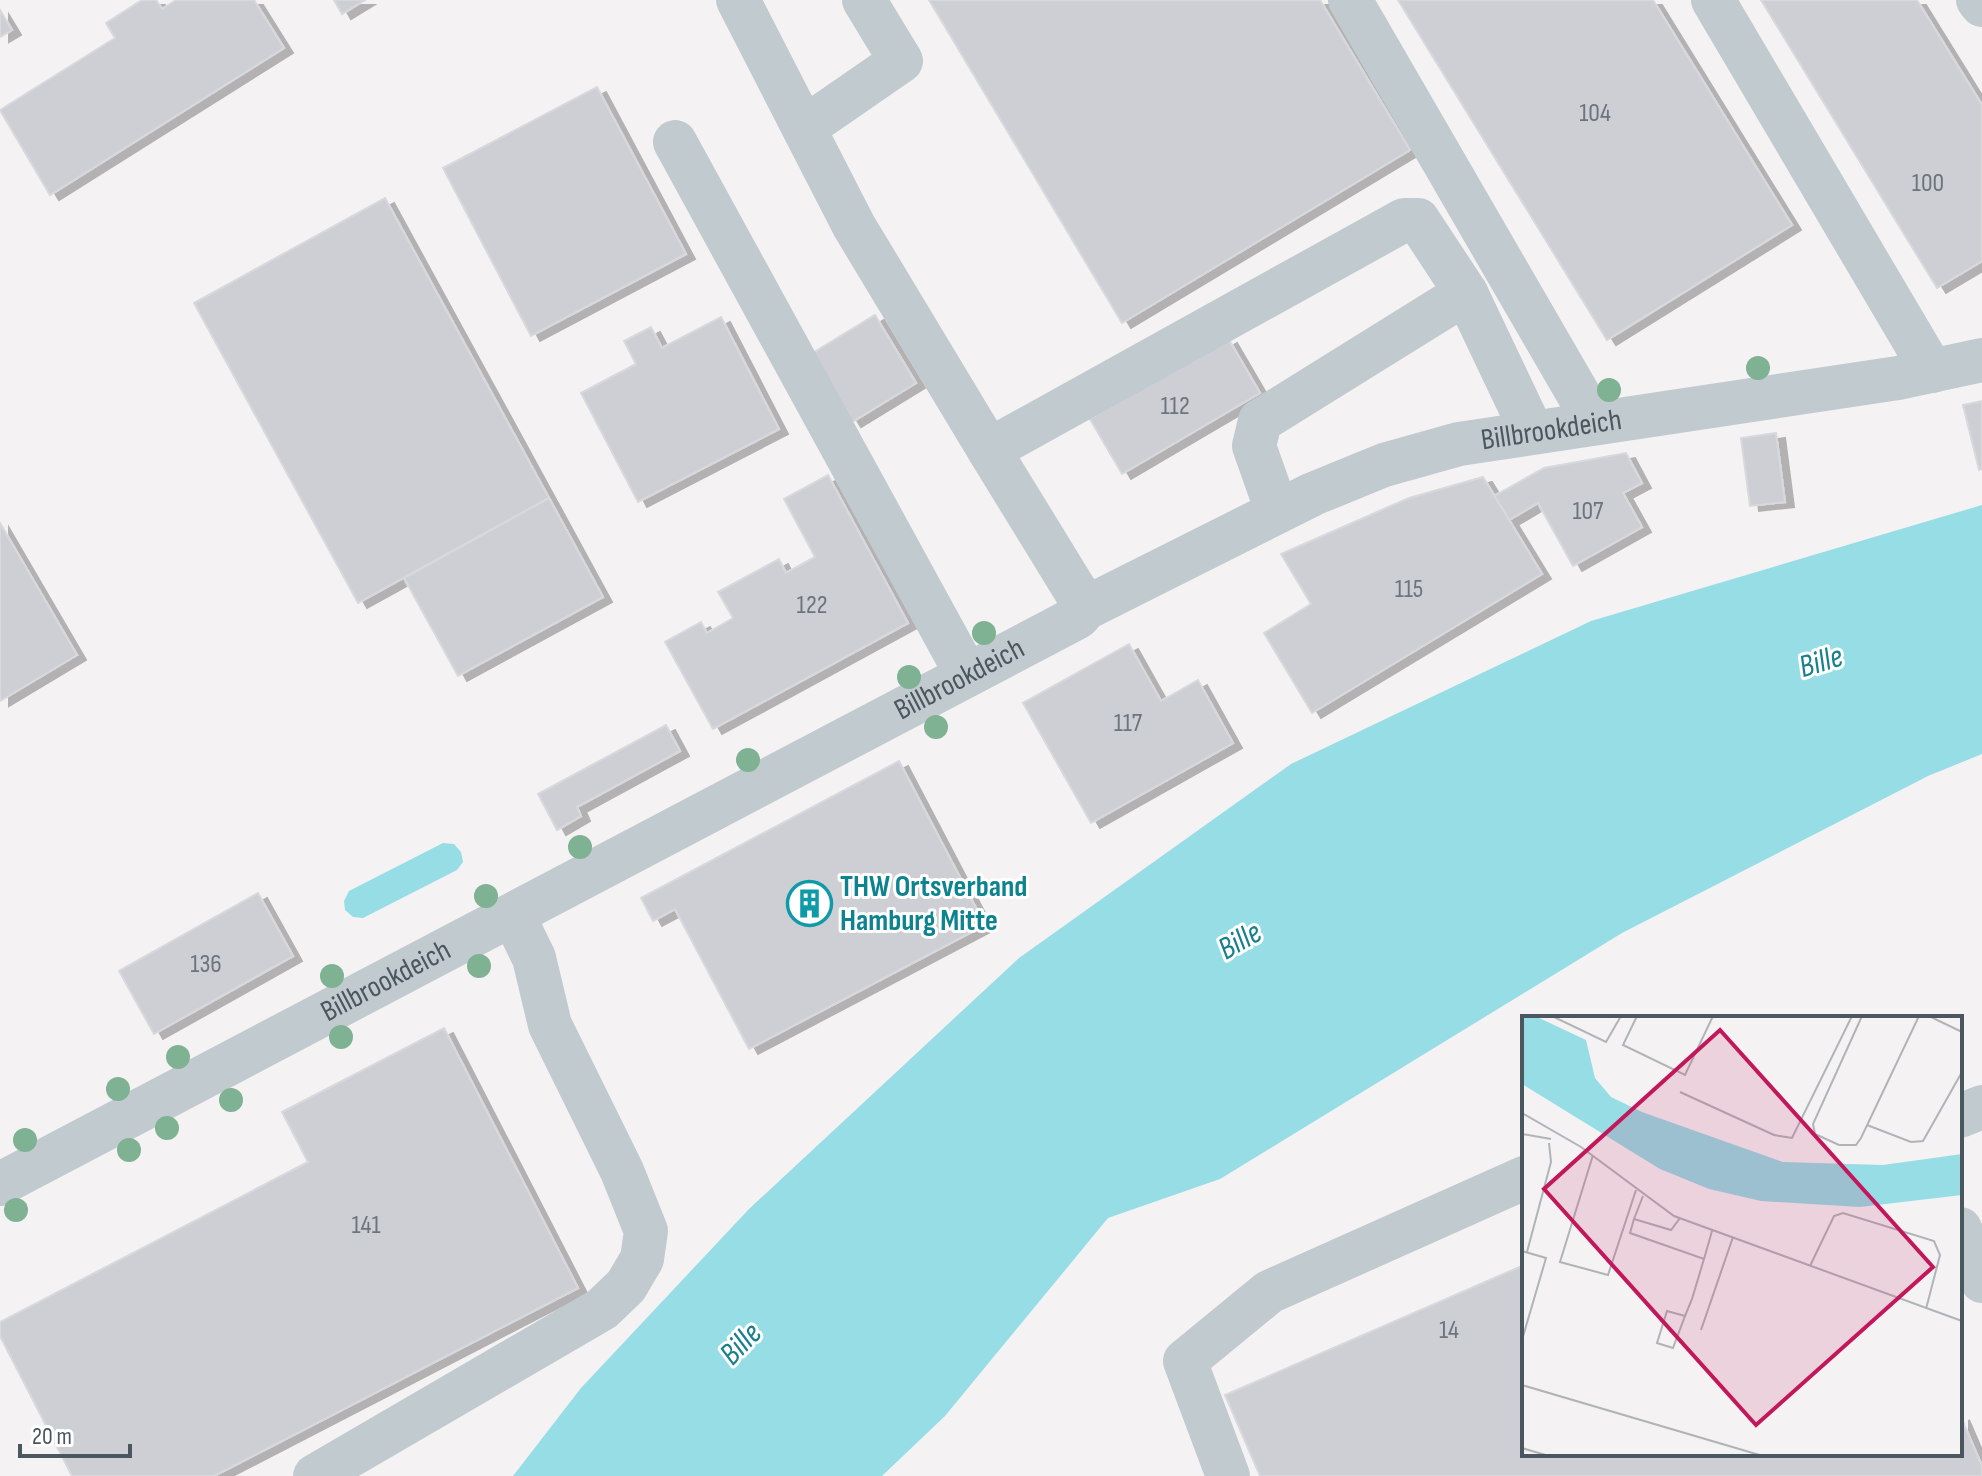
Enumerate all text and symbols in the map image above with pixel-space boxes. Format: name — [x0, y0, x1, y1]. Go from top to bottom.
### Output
house number: 104 — [1579, 98, 1611, 129]
house number: 100 — [1912, 168, 1944, 199]
house number: 112 — [1160, 391, 1190, 422]
street label: Billbrookdeich — [1479, 402, 1624, 458]
house number: 107 — [1572, 496, 1604, 527]
house number: 115 — [1395, 574, 1423, 605]
house number: 122 — [797, 590, 827, 621]
street label: Billbrookdeich — [888, 630, 1030, 728]
water label: Bille — [1794, 637, 1848, 687]
house number: 117 — [1114, 708, 1143, 739]
place label: THW Ortsverband Hamburg Mitte — [840, 869, 1027, 939]
building icon: THW Ortsverband Hamburg Mitte — [785, 880, 833, 928]
water label: Bille — [1211, 913, 1269, 969]
street label: Billbrookdeich — [315, 932, 457, 1030]
house number: 136 — [190, 949, 222, 980]
inset map — [1522, 1016, 1962, 1456]
house number: 141 — [351, 1210, 381, 1241]
water label: Bille — [712, 1315, 770, 1373]
house number: 14 — [1439, 1315, 1459, 1346]
scale bar — [20, 1408, 130, 1458]
text: 20 m — [32, 1422, 72, 1451]

